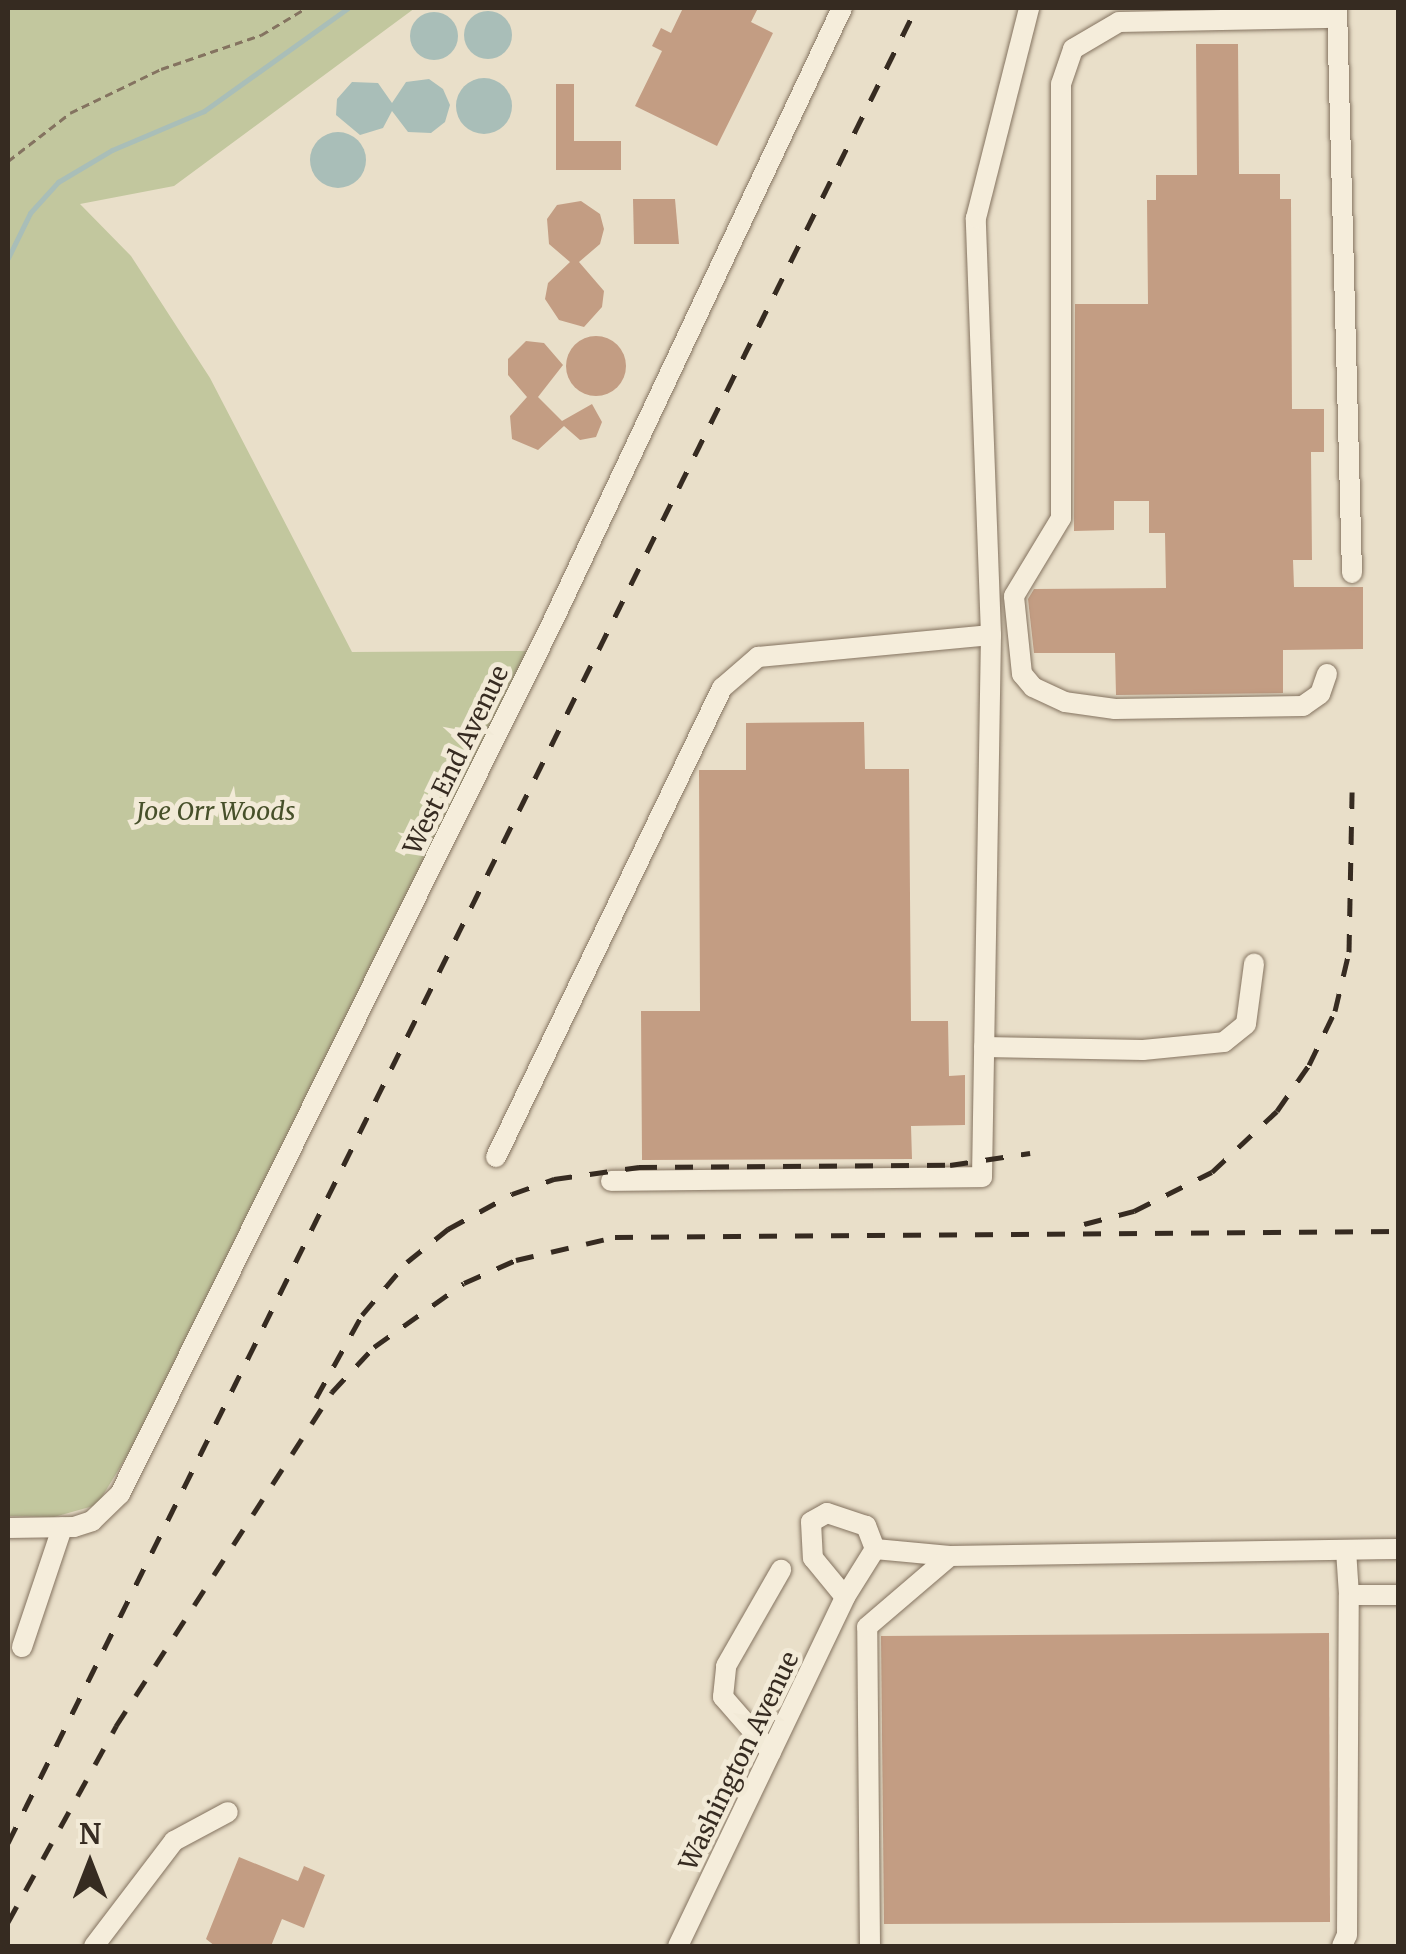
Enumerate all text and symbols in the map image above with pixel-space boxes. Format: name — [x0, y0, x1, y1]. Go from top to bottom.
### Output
street label: West End Avenue — [397, 661, 515, 859]
park label: Joe Orr Woods — [137, 796, 295, 826]
street label: Washington Avenue — [673, 1647, 805, 1875]
north arrow — [40, 1814, 140, 1914]
text: N — [79, 1816, 101, 1852]

